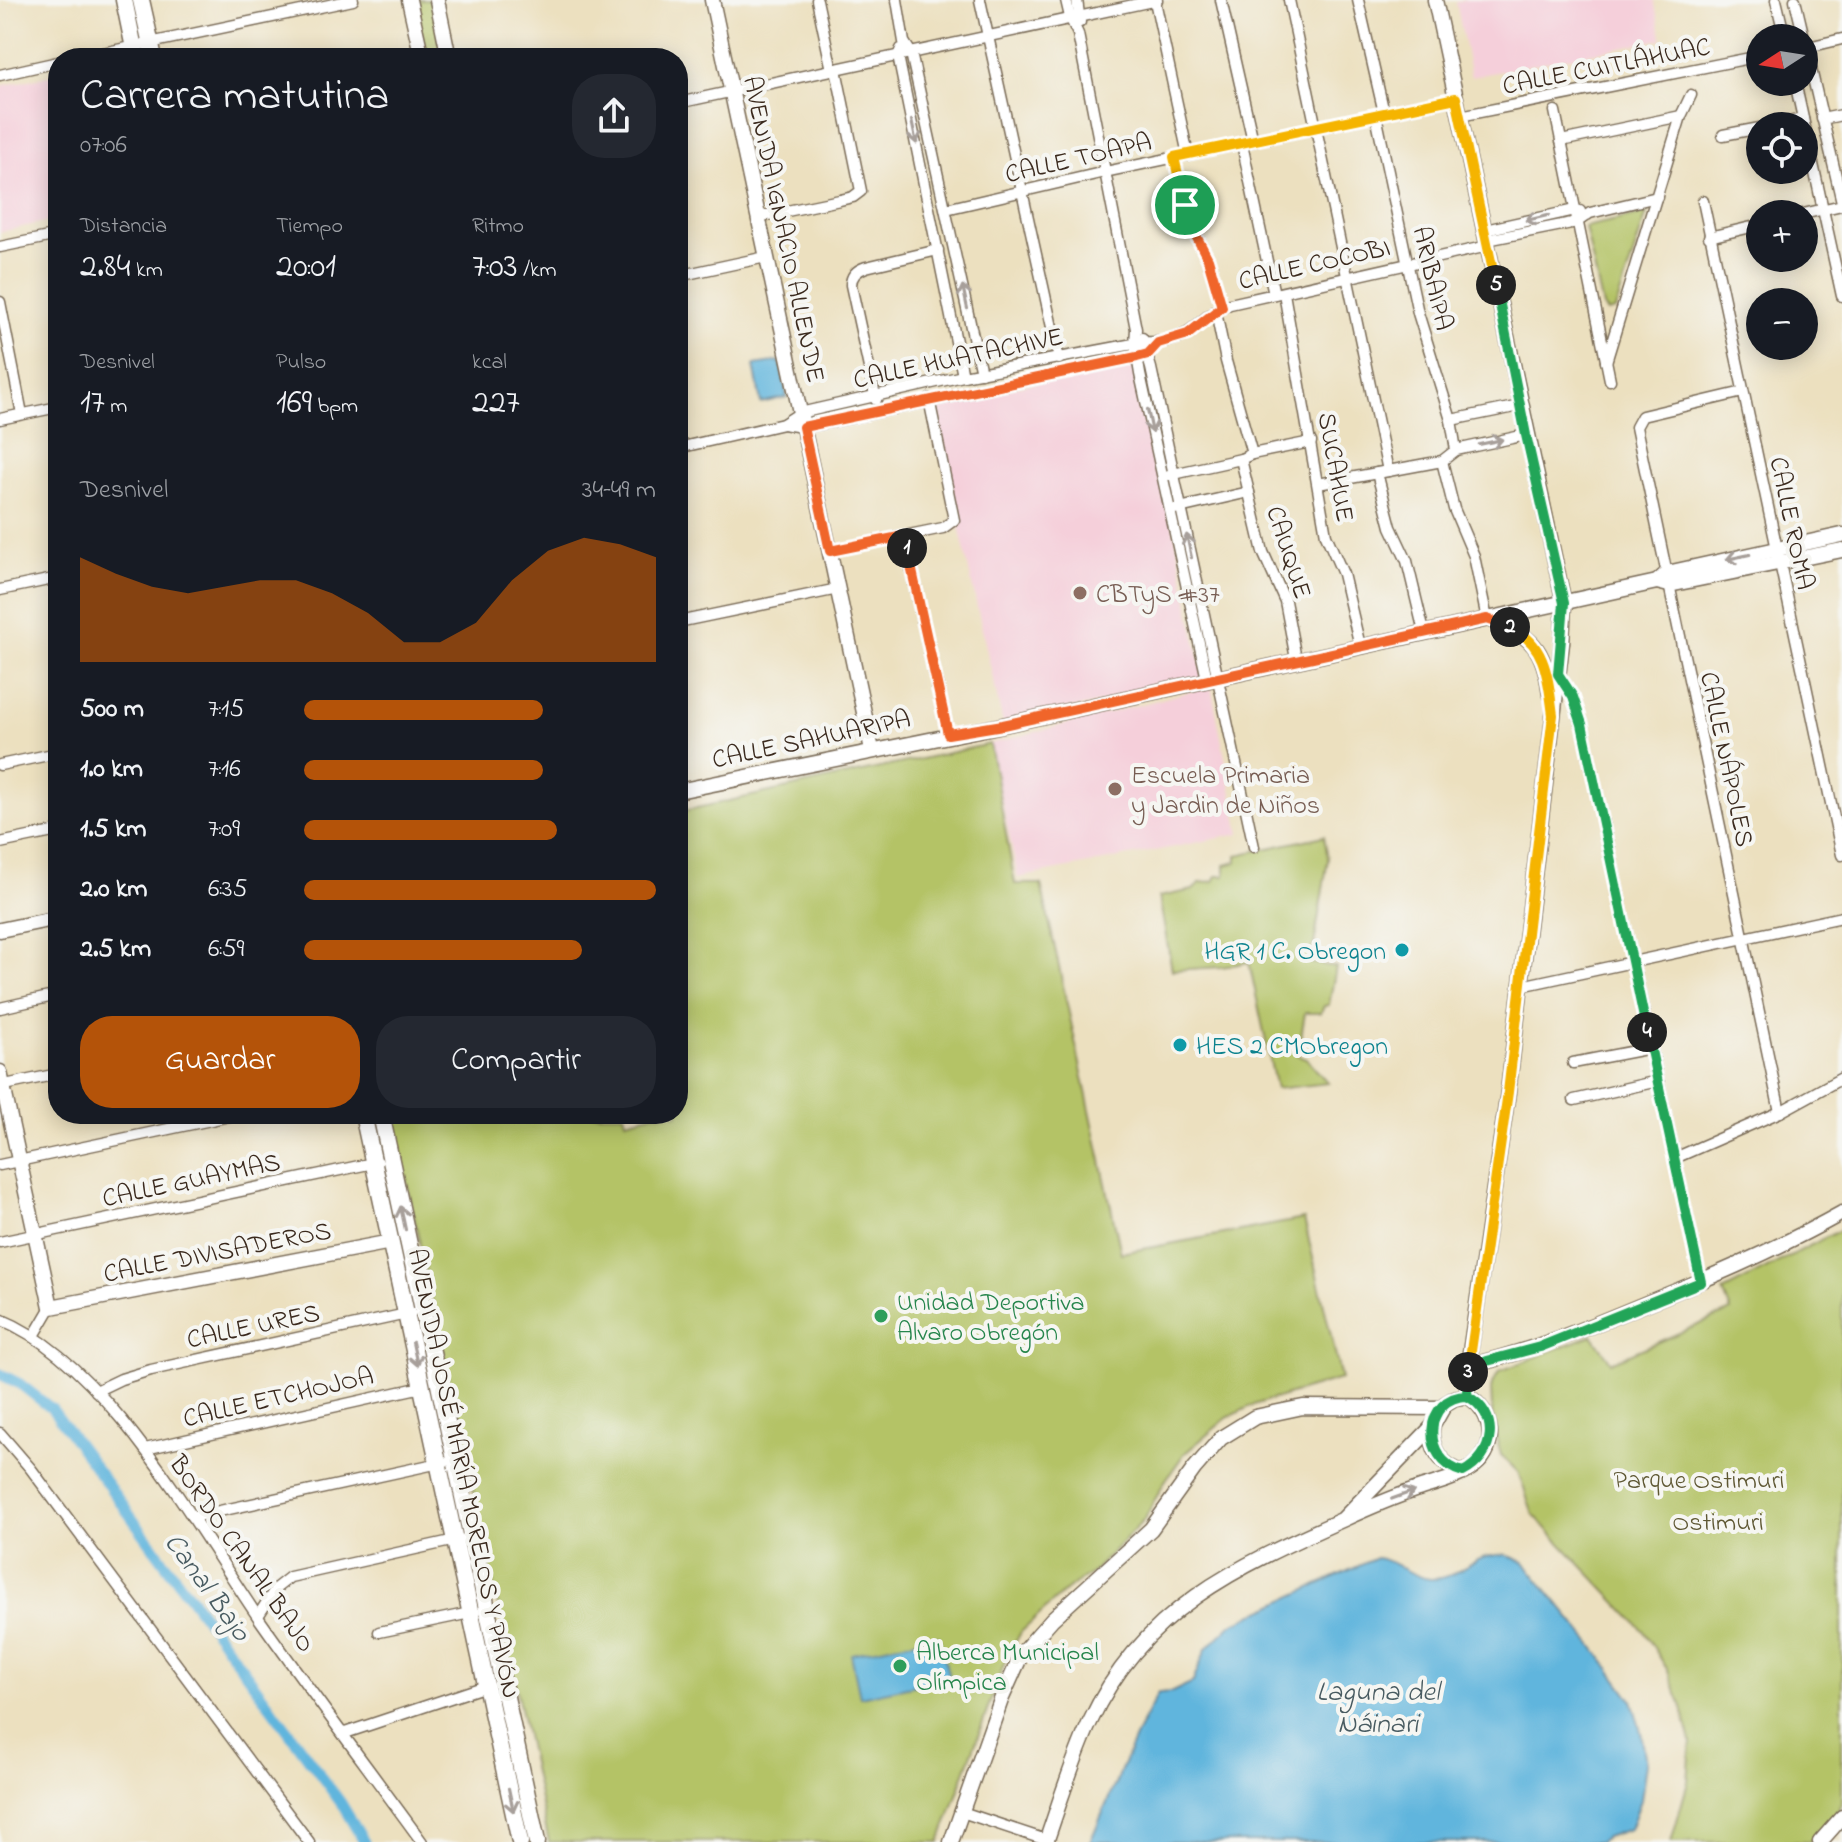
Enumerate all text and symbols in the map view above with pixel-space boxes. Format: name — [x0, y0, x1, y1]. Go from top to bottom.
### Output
north arrow — [1746, 24, 1818, 96]
map controls — [1746, 24, 1818, 360]
street label: CALLE CUITLÁHUAC — [1499, 29, 1714, 107]
text: Carrera matutina — [80, 65, 389, 129]
street label: AVENIDA IGNACIO ALLENDE — [731, 73, 833, 386]
button: share — [572, 74, 656, 158]
button: locate — [1746, 112, 1818, 184]
one-way arrow — [907, 118, 922, 144]
street label: CALLE TOAPA — [1002, 125, 1156, 195]
text: 07:06 — [80, 127, 127, 165]
pin — [1151, 171, 1219, 239]
icon: arrive — [1163, 183, 1207, 227]
button: + — [1746, 200, 1818, 272]
text: Distancia — [80, 211, 167, 243]
text: Tiempo — [276, 211, 343, 243]
text: Ritmo — [472, 211, 524, 243]
one-way arrow — [1525, 211, 1551, 226]
street label: ARIBAIPA — [1401, 223, 1461, 334]
street label: CALLE COCOBI — [1235, 230, 1394, 302]
text: 2.84 — [80, 243, 131, 293]
text: 20:01 — [276, 243, 336, 293]
text: 7:03 — [472, 243, 518, 293]
text: km — [131, 255, 163, 287]
text: /km — [518, 255, 557, 287]
pin: 5 — [1476, 265, 1516, 305]
text: 5 — [1490, 269, 1502, 301]
one-way arrow — [957, 284, 972, 310]
button: − — [1746, 288, 1818, 360]
street label: CALLE HUATACHIVE — [850, 319, 1067, 401]
text: Desnivel — [80, 347, 155, 379]
text: Pulso — [276, 347, 326, 379]
text: kcal — [472, 347, 507, 379]
text: 17 — [80, 379, 105, 429]
text: 169 — [276, 379, 312, 429]
text: 227 — [472, 379, 520, 429]
text: m — [105, 391, 127, 423]
text: bpm — [312, 391, 358, 423]
one-way arrow — [1143, 408, 1158, 433]
street label: SUCAHUE — [1306, 410, 1362, 525]
one-way arrow — [1477, 434, 1503, 449]
street label: CALLE ROMA — [1757, 453, 1823, 594]
text: Desnivel — [80, 472, 168, 510]
text: 34–49 m — [582, 472, 656, 510]
street label: CAUQUE — [1254, 502, 1320, 604]
pin: 1 — [887, 528, 927, 568]
text: 1 — [904, 532, 911, 564]
one-way arrow — [1181, 534, 1196, 559]
one-way arrow — [1726, 550, 1752, 565]
place label: CBTyS #37 — [1096, 577, 1220, 615]
marker: CBTyS #37 — [1071, 584, 1089, 602]
pin: 2 — [1490, 607, 1530, 647]
text: 2 — [1505, 611, 1515, 643]
street label: CALLE NÁPOLES — [1688, 669, 1762, 851]
text: 500 m — [80, 691, 144, 729]
text: 7:15 — [208, 691, 244, 729]
street label: CALLE SAHUARIPA — [709, 701, 914, 781]
text: 1.0 km — [80, 751, 143, 789]
text: 7:16 — [208, 751, 241, 789]
place label: Escuela Primaria y Jardin de Niños — [1131, 758, 1320, 826]
marker: Escuela Primaria y Jardin de Niños — [1106, 780, 1124, 798]
text: 1.5 km — [80, 811, 147, 849]
text: 7:09 — [208, 811, 240, 849]
text: 2.0 km — [80, 871, 148, 909]
text: 6:35 — [208, 871, 247, 909]
text: 2.5 km — [80, 931, 151, 969]
text: 6:59 — [208, 931, 244, 969]
place label: HGR 1 C. Obregon — [1204, 934, 1386, 972]
marker: HGR 1 C. Obregon — [1393, 941, 1411, 959]
pin: 4 — [1627, 1012, 1667, 1052]
button: Guardar — [80, 1016, 360, 1108]
button: Compartir — [376, 1016, 656, 1108]
text: 4 — [1642, 1016, 1652, 1048]
place label: HES 2 CMObregon — [1196, 1029, 1388, 1067]
marker: HES 2 CMObregon — [1171, 1036, 1189, 1054]
street label: CALLE GUAYMAS — [99, 1145, 284, 1219]
one-way arrow — [395, 1206, 410, 1231]
street label: CALLE DIVISADEROS — [100, 1213, 335, 1295]
street label: AVENIDA JOSÉ MARÍA MORELOS Y PAVÓN — [396, 1245, 528, 1702]
place label: Unidad Deportiva Alvaro Obregón — [897, 1285, 1085, 1353]
street label: CALLE URES — [184, 1295, 324, 1361]
marker: Unidad Deportiva Alvaro Obregón — [872, 1307, 890, 1325]
one-way arrow — [408, 1341, 423, 1367]
pin: 3 — [1448, 1352, 1488, 1392]
text: 3 — [1463, 1356, 1473, 1388]
street label: CALLE ETCHOJOA — [180, 1359, 378, 1439]
street label: BORDO CANAL BAJO — [157, 1447, 323, 1661]
park label: Parque Ostimuri — [1614, 1463, 1784, 1501]
one-way arrow — [1390, 1487, 1415, 1501]
park label: Ostimuri — [1672, 1505, 1764, 1543]
water label: Canal Bajo — [153, 1525, 260, 1652]
place label: Alberca Municipal Olímpica — [916, 1635, 1099, 1703]
marker: Alberca Municipal Olímpica — [891, 1657, 909, 1675]
water label: Laguna del Náinari — [1317, 1673, 1443, 1746]
one-way arrow — [504, 1787, 519, 1813]

